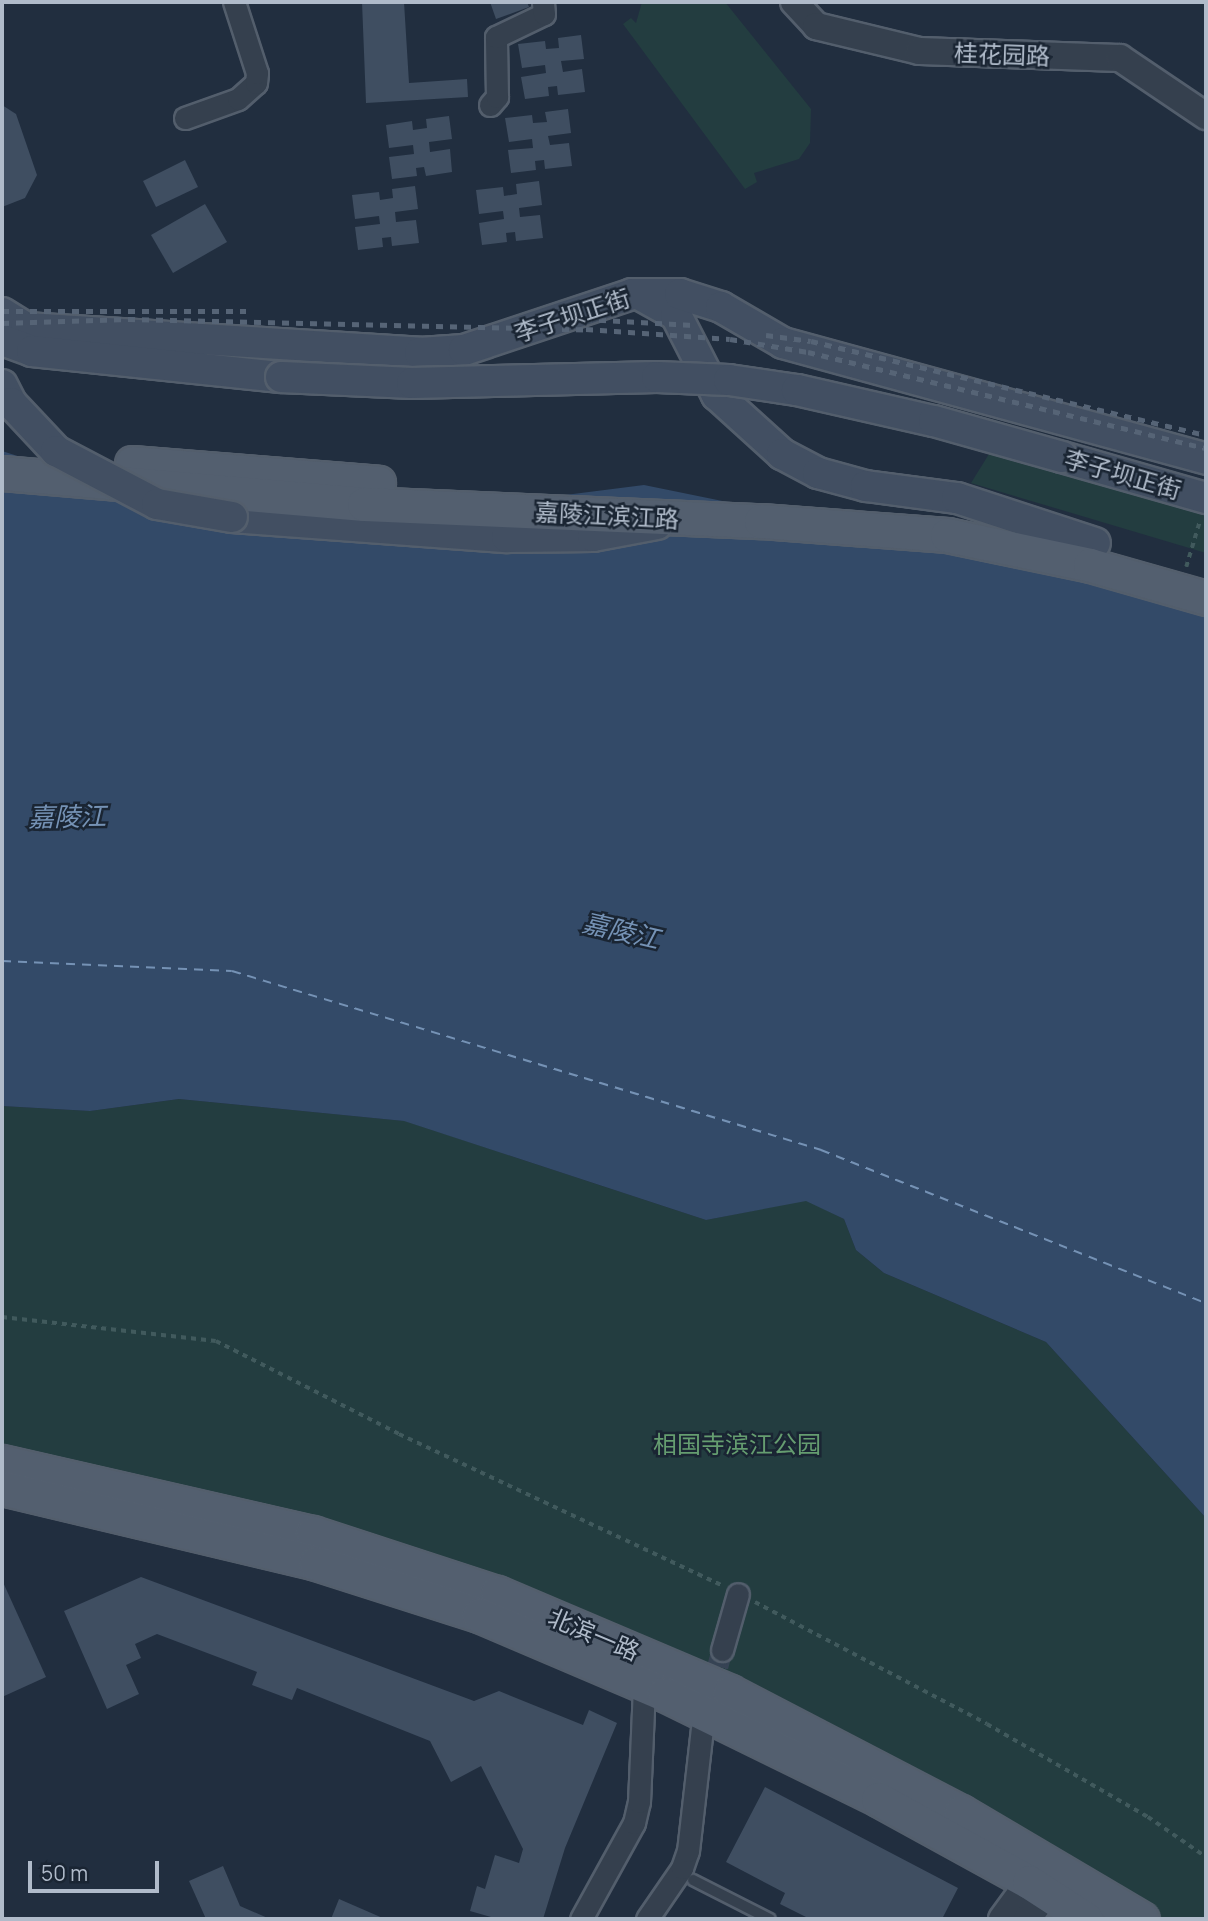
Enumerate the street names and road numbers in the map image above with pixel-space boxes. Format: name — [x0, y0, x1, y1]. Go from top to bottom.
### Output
street label: 桂花园路 — [954, 38, 1050, 70]
street label: 李子坝正街 — [510, 283, 634, 347]
street label: 李子坝正街 — [1061, 444, 1185, 504]
street label: 嘉陵江滨江路 — [534, 497, 680, 533]
street label: 北滨一路 — [544, 1602, 644, 1666]

